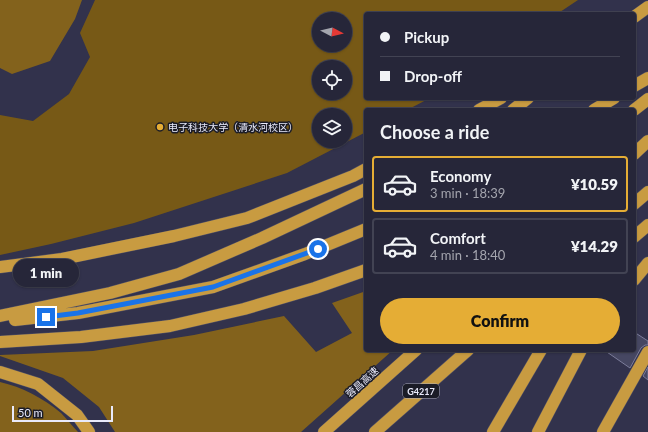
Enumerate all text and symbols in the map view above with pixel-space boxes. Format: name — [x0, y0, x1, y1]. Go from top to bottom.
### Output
north arrow — [312, 12, 352, 52]
map controls — [312, 12, 352, 148]
text: Pickup — [404, 28, 449, 46]
button: locate — [312, 60, 352, 100]
text: Drop-off — [404, 67, 462, 85]
button: layers — [312, 108, 352, 148]
place label: 电子科技大学（清水河校区） — [168, 121, 298, 133]
text: Choose a ride — [380, 121, 489, 143]
marker: 电子科技大学（清水河校区） — [155, 122, 165, 132]
icon: car — [382, 166, 418, 202]
text: Economy — [430, 167, 491, 185]
text: ¥10.59 — [571, 175, 618, 193]
text: 3 min · 18:39 — [430, 185, 505, 201]
icon: car — [382, 228, 418, 264]
text: Comfort — [430, 229, 486, 247]
text: ¥14.29 — [571, 237, 618, 255]
route start — [309, 240, 327, 258]
text: 4 min · 18:40 — [430, 247, 505, 263]
callout: 1 min — [13, 259, 79, 287]
text: 1 min — [30, 265, 62, 281]
button: Confirm — [380, 298, 620, 344]
route end — [37, 308, 55, 326]
street label: 蓉昌高速 — [343, 364, 381, 400]
road number: G4217 — [403, 384, 439, 398]
scale bar — [12, 404, 113, 423]
text: 50 m — [18, 406, 43, 419]

